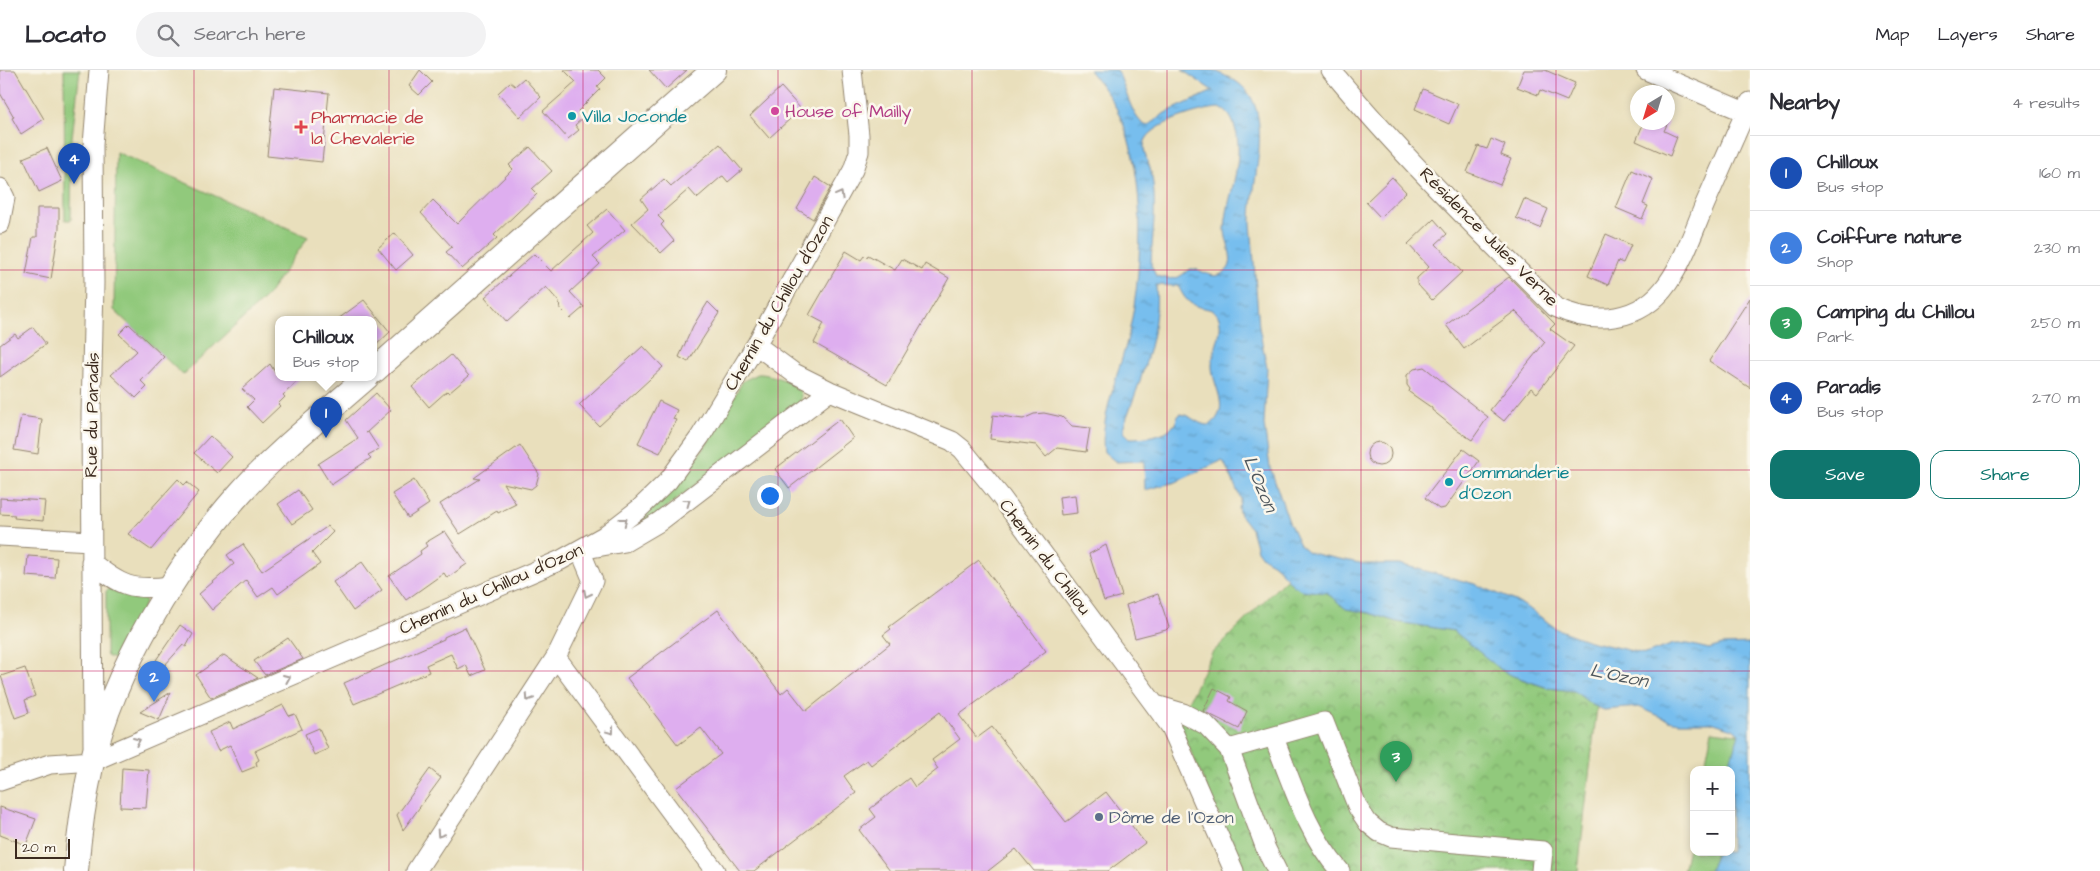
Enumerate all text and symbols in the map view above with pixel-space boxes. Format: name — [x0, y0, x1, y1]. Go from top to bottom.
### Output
search box — [136, 12, 486, 57]
text: Locato — [25, 18, 106, 52]
icon: search — [154, 21, 182, 49]
text: Search here — [194, 21, 306, 48]
text: Map — [1875, 22, 1909, 47]
text: Layers — [1937, 22, 1998, 47]
text: Share — [2026, 22, 2075, 47]
north arrow — [1630, 85, 1675, 130]
text: Nearby — [1770, 88, 1840, 117]
text: 4 results — [2012, 92, 2080, 114]
place label: House of Mailly — [785, 99, 912, 125]
place label: Villa Joconde — [582, 104, 687, 129]
place label: Pharmacie de la Chevalerie — [311, 105, 424, 151]
marker: House of Mailly — [769, 105, 781, 117]
marker: Villa Joconde — [566, 110, 578, 122]
marker: Pharmacie de la Chevalerie — [295, 121, 307, 133]
pin: 4 — [58, 143, 90, 184]
text: Chilloux — [1817, 149, 1878, 176]
street label: Résidence Jules Verne — [1414, 162, 1564, 312]
text: 1 — [1785, 162, 1787, 184]
text: 160 m — [2039, 162, 2080, 184]
text: Bus stop — [1817, 176, 1883, 198]
one-way arrow — [834, 192, 844, 201]
street label: Chemin du Chillou d'Ozon — [719, 211, 839, 395]
text: Coiffure nature — [1817, 224, 1962, 251]
text: 2 — [1781, 237, 1791, 259]
text: 230 m — [2034, 237, 2080, 259]
text: Shop — [1817, 251, 1853, 273]
text: Camping du Chillou — [1817, 299, 1974, 326]
text: 3 — [1782, 312, 1790, 334]
text: 250 m — [2031, 312, 2080, 334]
popup — [275, 316, 377, 381]
text: Chilloux — [293, 324, 354, 351]
text: Park — [1817, 326, 1854, 348]
text: Bus stop — [293, 351, 359, 373]
street label: Rue du Paradis — [78, 352, 106, 478]
text: Paradis — [1817, 374, 1881, 401]
text: 4 — [1781, 387, 1791, 409]
text: 270 m — [2032, 387, 2080, 409]
pin: 1 — [310, 397, 342, 438]
text: Bus stop — [1817, 401, 1883, 423]
button: Save — [1770, 450, 1920, 499]
button: Share — [1930, 450, 2080, 499]
water label: L'Ozon — [1236, 452, 1284, 518]
place label: Commanderie d'Ozon — [1459, 460, 1570, 506]
marker: Commanderie d'Ozon — [1443, 476, 1455, 488]
your location — [757, 483, 783, 509]
street label: Chemin du Chillou — [993, 494, 1097, 620]
one-way arrow — [681, 499, 691, 508]
one-way arrow — [618, 518, 627, 526]
street label: Chemin du Chillou d'Ozon — [395, 537, 587, 641]
one-way arrow — [583, 589, 593, 598]
water label: L'Ozon — [1588, 657, 1652, 695]
pin: 2 — [138, 661, 170, 702]
one-way arrow — [282, 674, 291, 684]
one-way arrow — [526, 692, 535, 701]
one-way arrow — [605, 725, 614, 735]
one-way arrow — [132, 737, 141, 748]
pin: 3 — [1380, 741, 1412, 782]
map controls — [1690, 766, 1735, 856]
button: + — [1690, 766, 1735, 811]
place label: Dôme de l'Ozon — [1109, 805, 1234, 830]
marker: Dôme de l'Ozon — [1093, 811, 1105, 823]
button: − — [1690, 811, 1735, 856]
one-way arrow — [437, 828, 446, 837]
scale bar — [15, 836, 70, 859]
text: 20 m — [22, 838, 55, 858]

